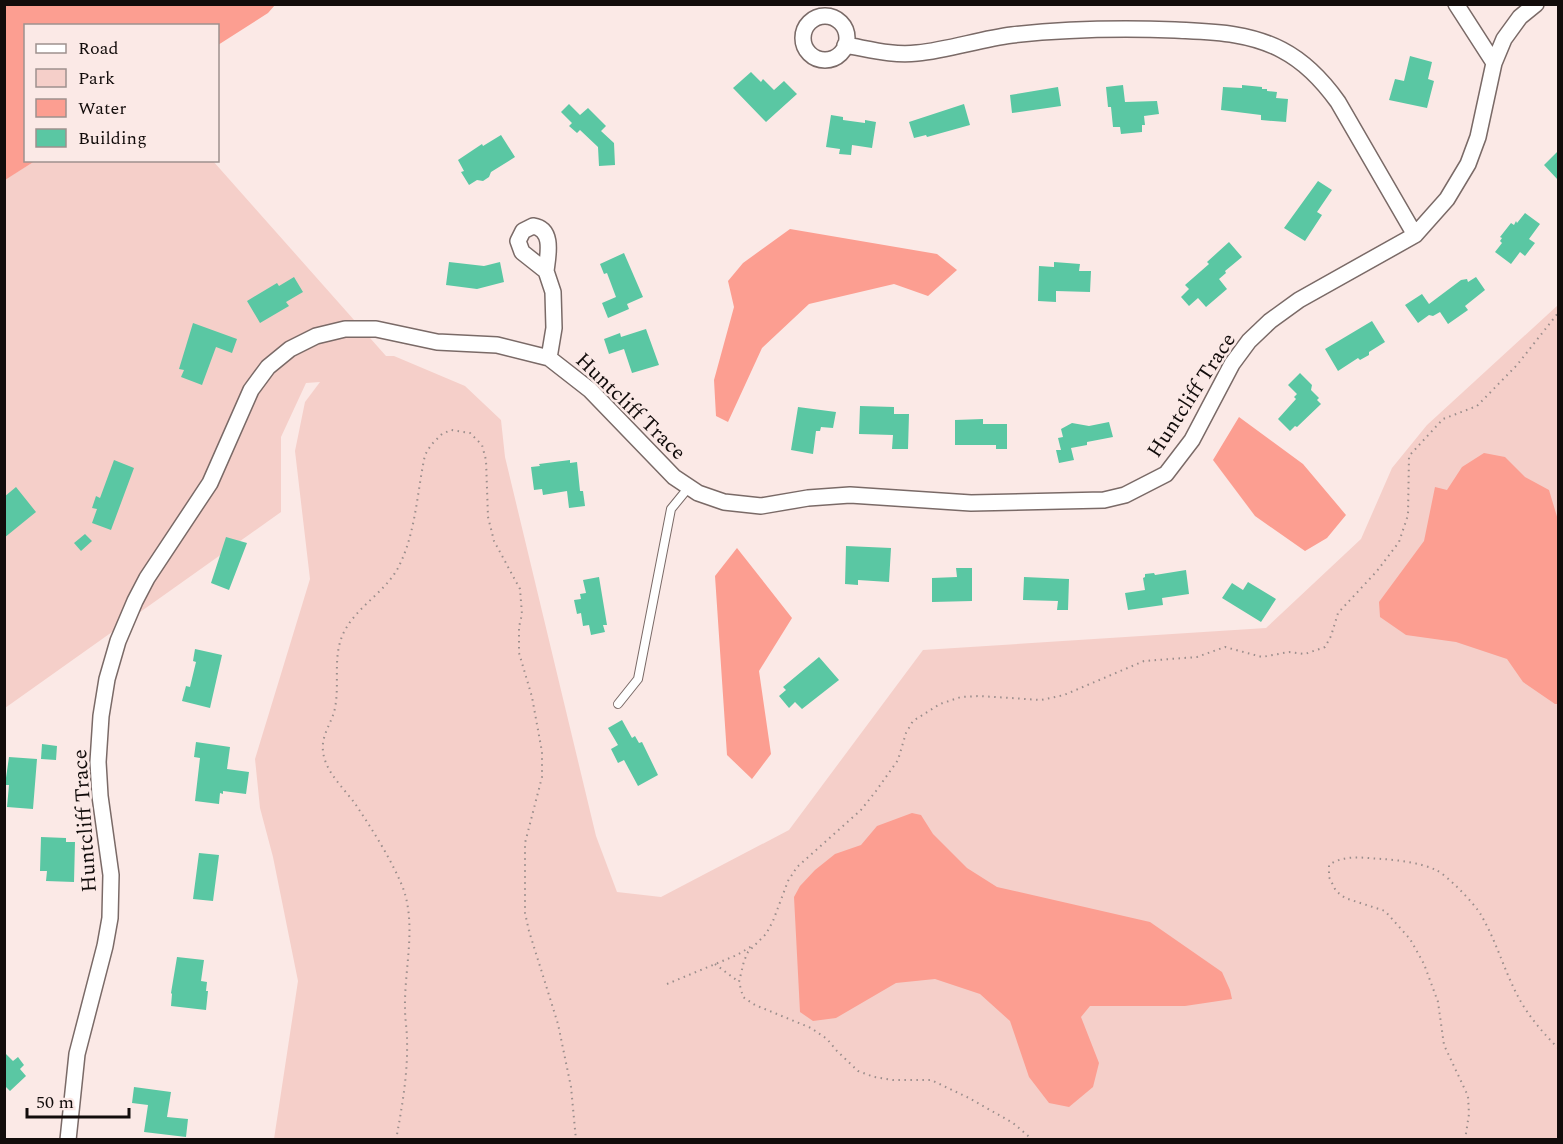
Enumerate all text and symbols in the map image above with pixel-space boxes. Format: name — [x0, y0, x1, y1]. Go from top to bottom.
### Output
legend — [24, 24, 219, 162]
text: Road — [78, 35, 119, 62]
text: Park — [78, 65, 115, 92]
text: Water — [78, 95, 126, 122]
text: Building — [78, 125, 147, 152]
street label: Huntcliff Trace — [1139, 327, 1244, 464]
street label: Huntcliff Trace — [568, 345, 693, 468]
street label: Huntcliff Trace — [64, 748, 106, 894]
scale bar — [27, 1081, 129, 1119]
text: 50 m — [36, 1089, 74, 1116]

